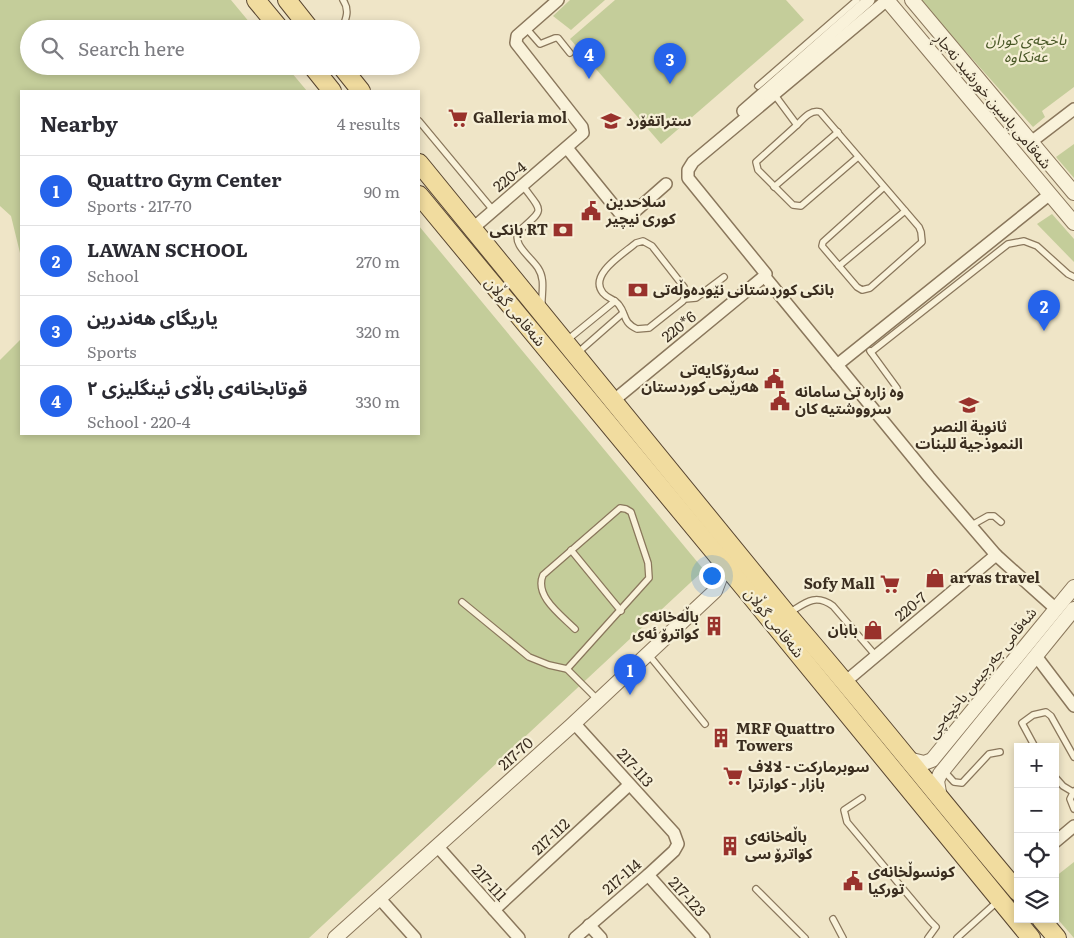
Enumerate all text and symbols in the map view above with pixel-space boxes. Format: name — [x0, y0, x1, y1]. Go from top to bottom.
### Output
search box — [20, 20, 420, 75]
street label: شەقامی یاسین خورشید نەجاڕ — [928, 26, 1058, 175]
park label: باخچەی کوران عەنکاوە — [986, 27, 1067, 67]
icon: search — [38, 34, 66, 62]
text: Search here — [78, 34, 185, 62]
pin: 4 — [573, 38, 605, 79]
pin: 3 — [654, 43, 686, 84]
place label: Galleria mol — [473, 105, 568, 128]
text: Nearby — [40, 107, 118, 138]
supermarket icon: Galleria mol — [447, 107, 469, 129]
place label: ستراتفۆرد — [626, 108, 691, 131]
school or university icon: ستراتفۆرد — [600, 110, 622, 132]
text: 4 results — [337, 111, 400, 135]
street label: 220-4 — [487, 155, 531, 197]
text: Quattro Gym Center — [87, 165, 281, 193]
text: 1 — [53, 179, 59, 203]
text: 90 m — [364, 179, 400, 203]
place label: سلاحدین كوری نیچیر — [605, 189, 676, 229]
text: Sports · 217-70 — [87, 193, 192, 217]
public building icon: سلاحدین كوری نیچیر — [580, 200, 602, 222]
place label: بانكی RT — [490, 217, 548, 240]
bank icon: بانكی RT — [552, 219, 574, 241]
text: LAWAN SCHOOL — [87, 235, 248, 263]
text: 2 — [52, 249, 60, 273]
text: 270 m — [356, 249, 400, 273]
text: School — [87, 263, 139, 287]
street label: شەقامی گوڵان — [480, 271, 552, 351]
place label: بانکی کوردستانی نێودەوڵەتی — [653, 277, 834, 300]
bank icon: بانکی کوردستانی نێودەوڵەتی — [627, 279, 649, 301]
pin: 2 — [1028, 290, 1060, 331]
text: یاریگای هەندرین — [87, 303, 218, 331]
street label: 220*6 — [656, 305, 700, 347]
text: 3 — [52, 319, 60, 343]
text: 320 m — [356, 319, 400, 343]
text: Sports — [87, 339, 137, 363]
place label: سەرۆكایەتی هەرێمی كوردستان — [641, 357, 759, 397]
public building icon: سەرۆكایەتی هەرێمی كوردستان — [763, 368, 785, 390]
text: قوتابخانەی باڵای ئینگلیزی ۲ — [87, 373, 307, 401]
place label: وه زاره تى سامانه سرووشتيه كان — [795, 379, 904, 419]
text: 4 — [51, 389, 61, 413]
text: 330 m — [355, 389, 400, 413]
public building icon: وه زاره تى سامانه سرووشتيه كان — [769, 390, 791, 412]
school or university icon: ثانوية النصر النموذجية للبنات — [958, 394, 980, 416]
text: School · 220-4 — [87, 409, 191, 433]
place label: ثانوية النصر النموذجية للبنات — [915, 414, 1023, 454]
your location — [699, 563, 725, 589]
place label: arvas travel — [950, 565, 1041, 588]
shop icon: arvas travel — [924, 567, 946, 589]
place label: Sofy Mall — [804, 571, 876, 594]
supermarket icon: Sofy Mall — [879, 573, 901, 595]
street label: شەقامی گوڵان — [740, 582, 811, 662]
street label: 220-7 — [889, 585, 931, 626]
street label: شەقامی جەرجیس باخچەچی — [920, 601, 1041, 743]
place label: باڵەخانەی کواترۆ ئەی — [632, 604, 699, 644]
building icon: باڵەخانەی کواترۆ ئەی — [703, 615, 725, 637]
place label: بابان — [828, 617, 858, 640]
shop icon: بابان — [862, 619, 884, 641]
pin: 1 — [614, 654, 646, 695]
place label: MRF Quattro Towers — [736, 716, 835, 756]
building icon: MRF Quattro Towers — [710, 727, 732, 749]
street label: 217-70 — [492, 731, 538, 775]
street label: 217-113 — [612, 742, 660, 792]
map controls — [1014, 743, 1059, 923]
button: + — [1014, 743, 1059, 788]
place label: سوبرماركت - لالاف بازار - كوارترا — [748, 754, 869, 794]
supermarket icon: سوبرماركت - لالاف بازار - كوارترا — [722, 765, 744, 787]
button: − — [1014, 788, 1059, 833]
street label: 217-112 — [526, 812, 575, 860]
place label: باڵەخانەی کواترۆ سی — [745, 824, 813, 864]
button: locate — [1014, 833, 1059, 878]
building icon: باڵەخانەی کواترۆ سی — [719, 835, 741, 857]
street label: 217-114 — [596, 852, 646, 899]
street label: 217-111 — [467, 858, 513, 906]
place label: کونسوڵخانەی تورکیا — [868, 859, 955, 899]
public building icon: کونسوڵخانەی تورکیا — [842, 870, 864, 892]
street label: 217-123 — [664, 871, 712, 921]
button: layers — [1014, 878, 1059, 923]

